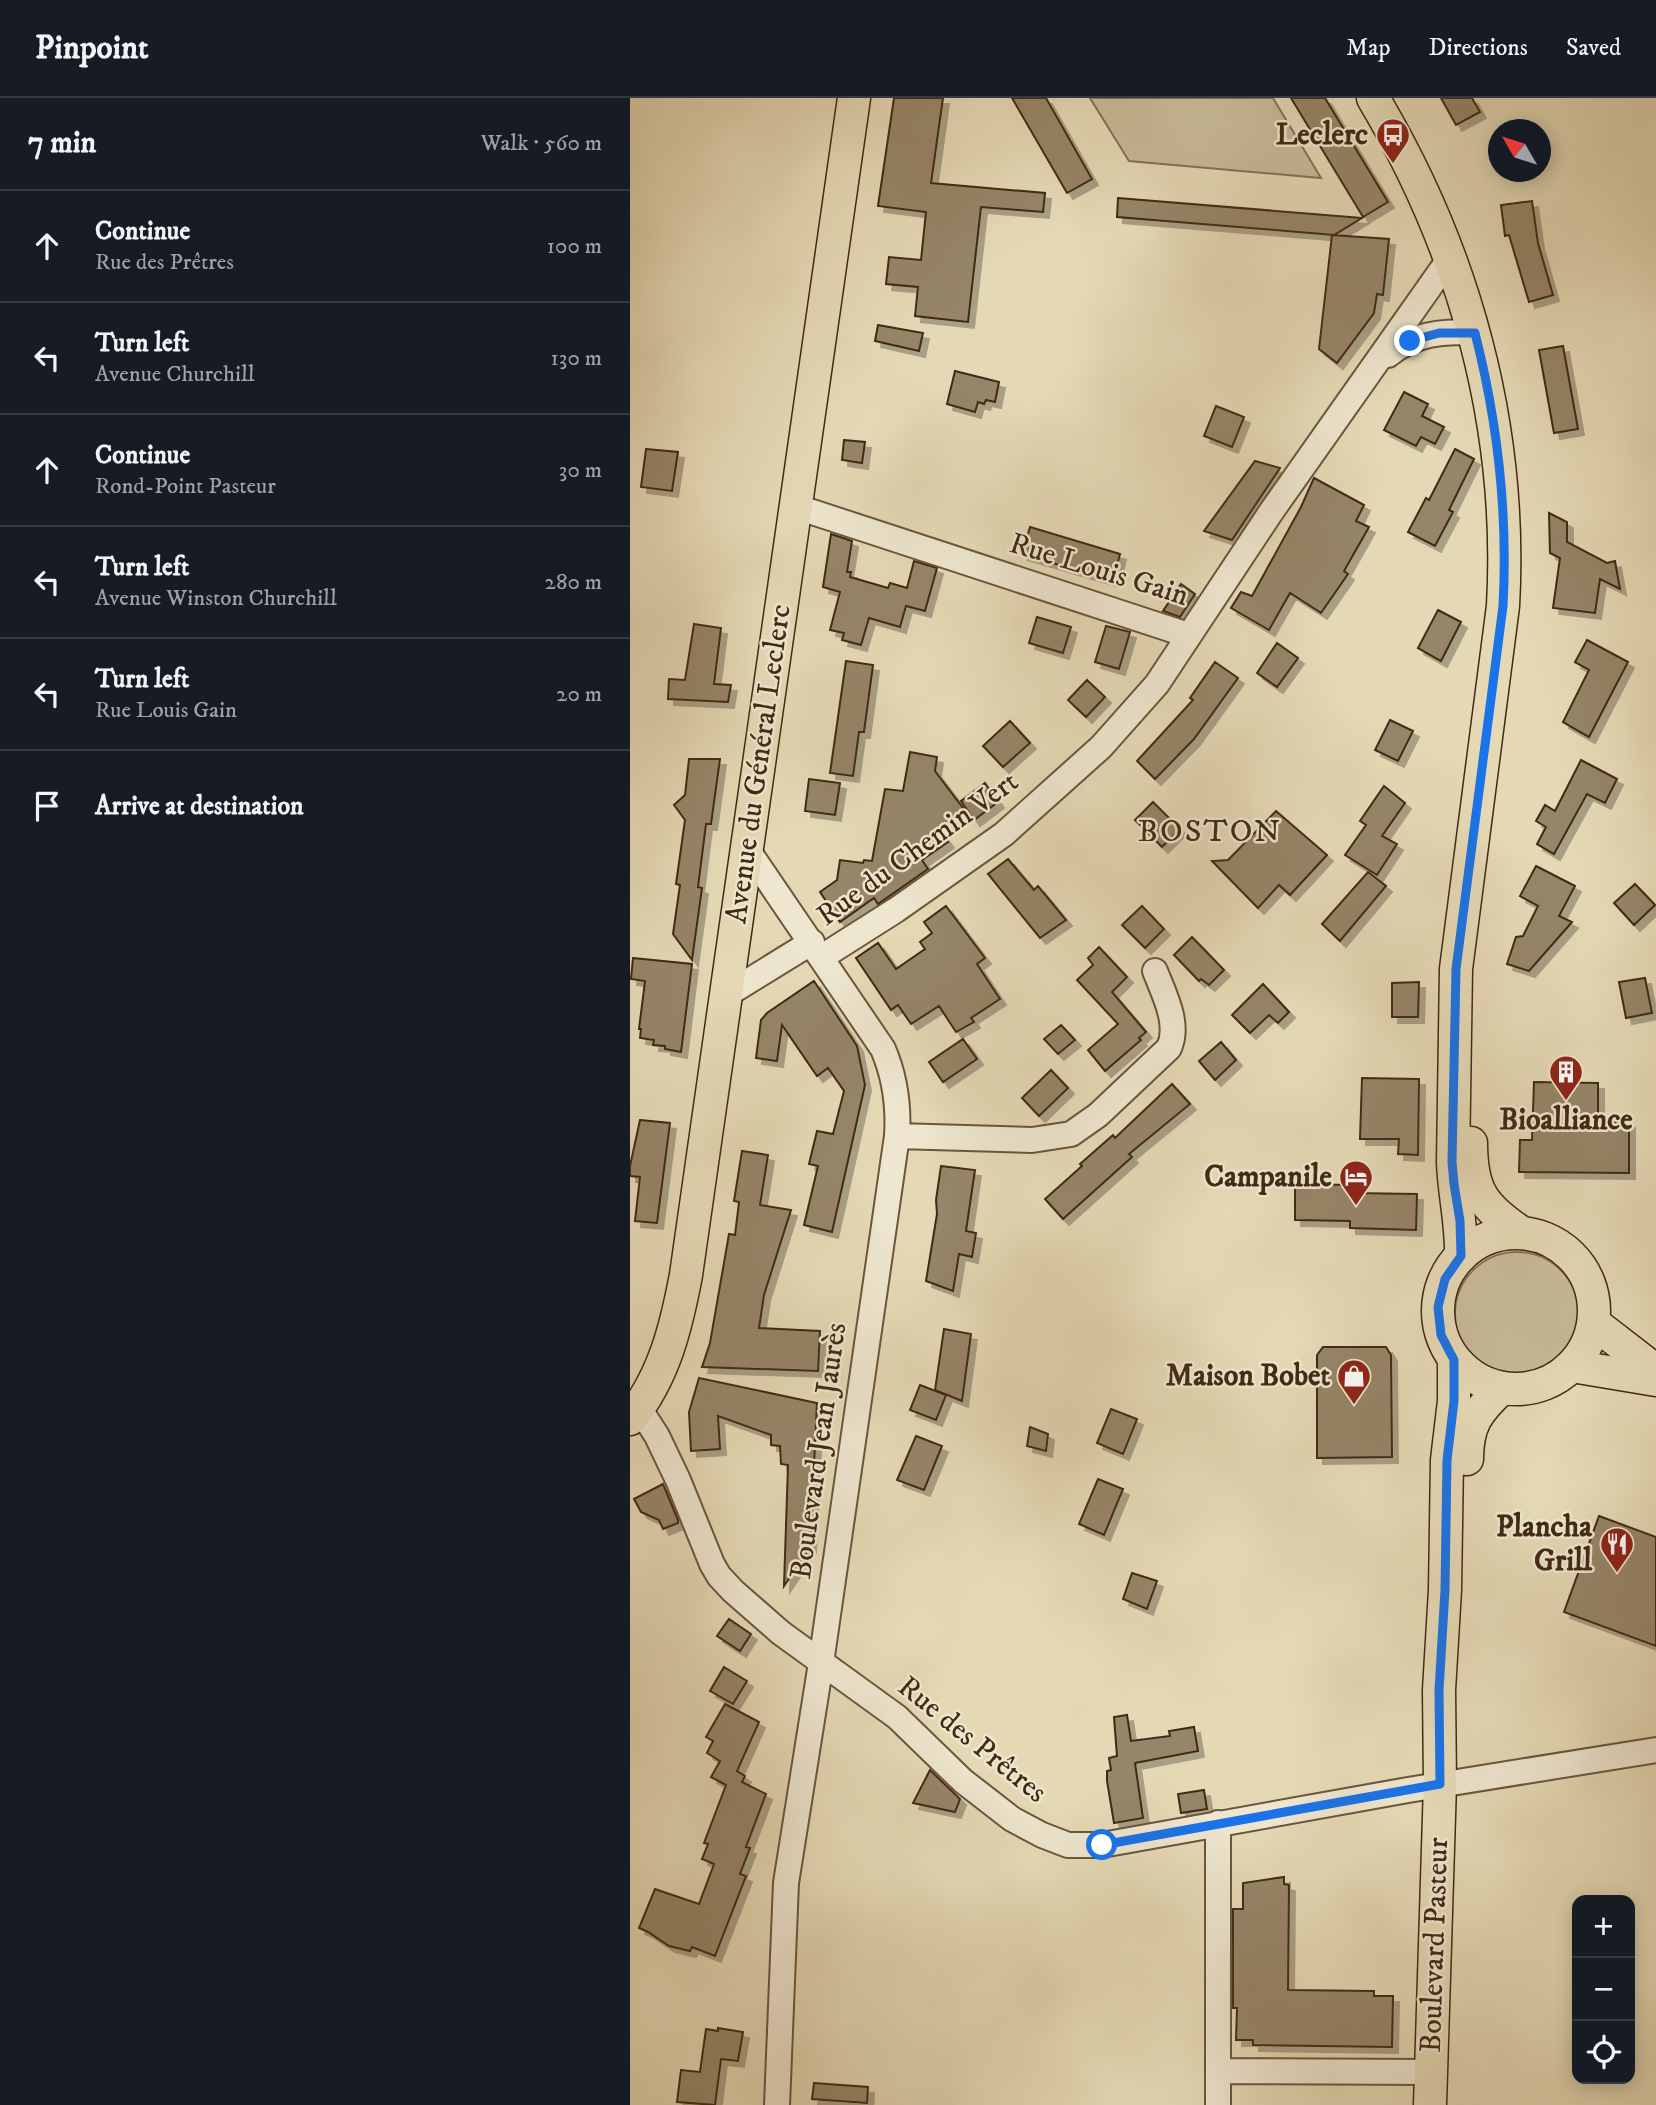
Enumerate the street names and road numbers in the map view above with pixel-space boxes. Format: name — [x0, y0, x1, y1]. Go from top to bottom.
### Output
street label: Rue Louis Gain — [1005, 525, 1193, 615]
street label: Avenue du Général Leclerc — [718, 602, 800, 926]
street label: Rue du Chemin Vert — [810, 763, 1026, 935]
street label: Boulevard Jean Jaurès — [783, 1320, 855, 1582]
street label: Rue des Prêtres — [890, 1669, 1054, 1811]
street label: Boulevard Pasteur — [1413, 1837, 1457, 2053]

